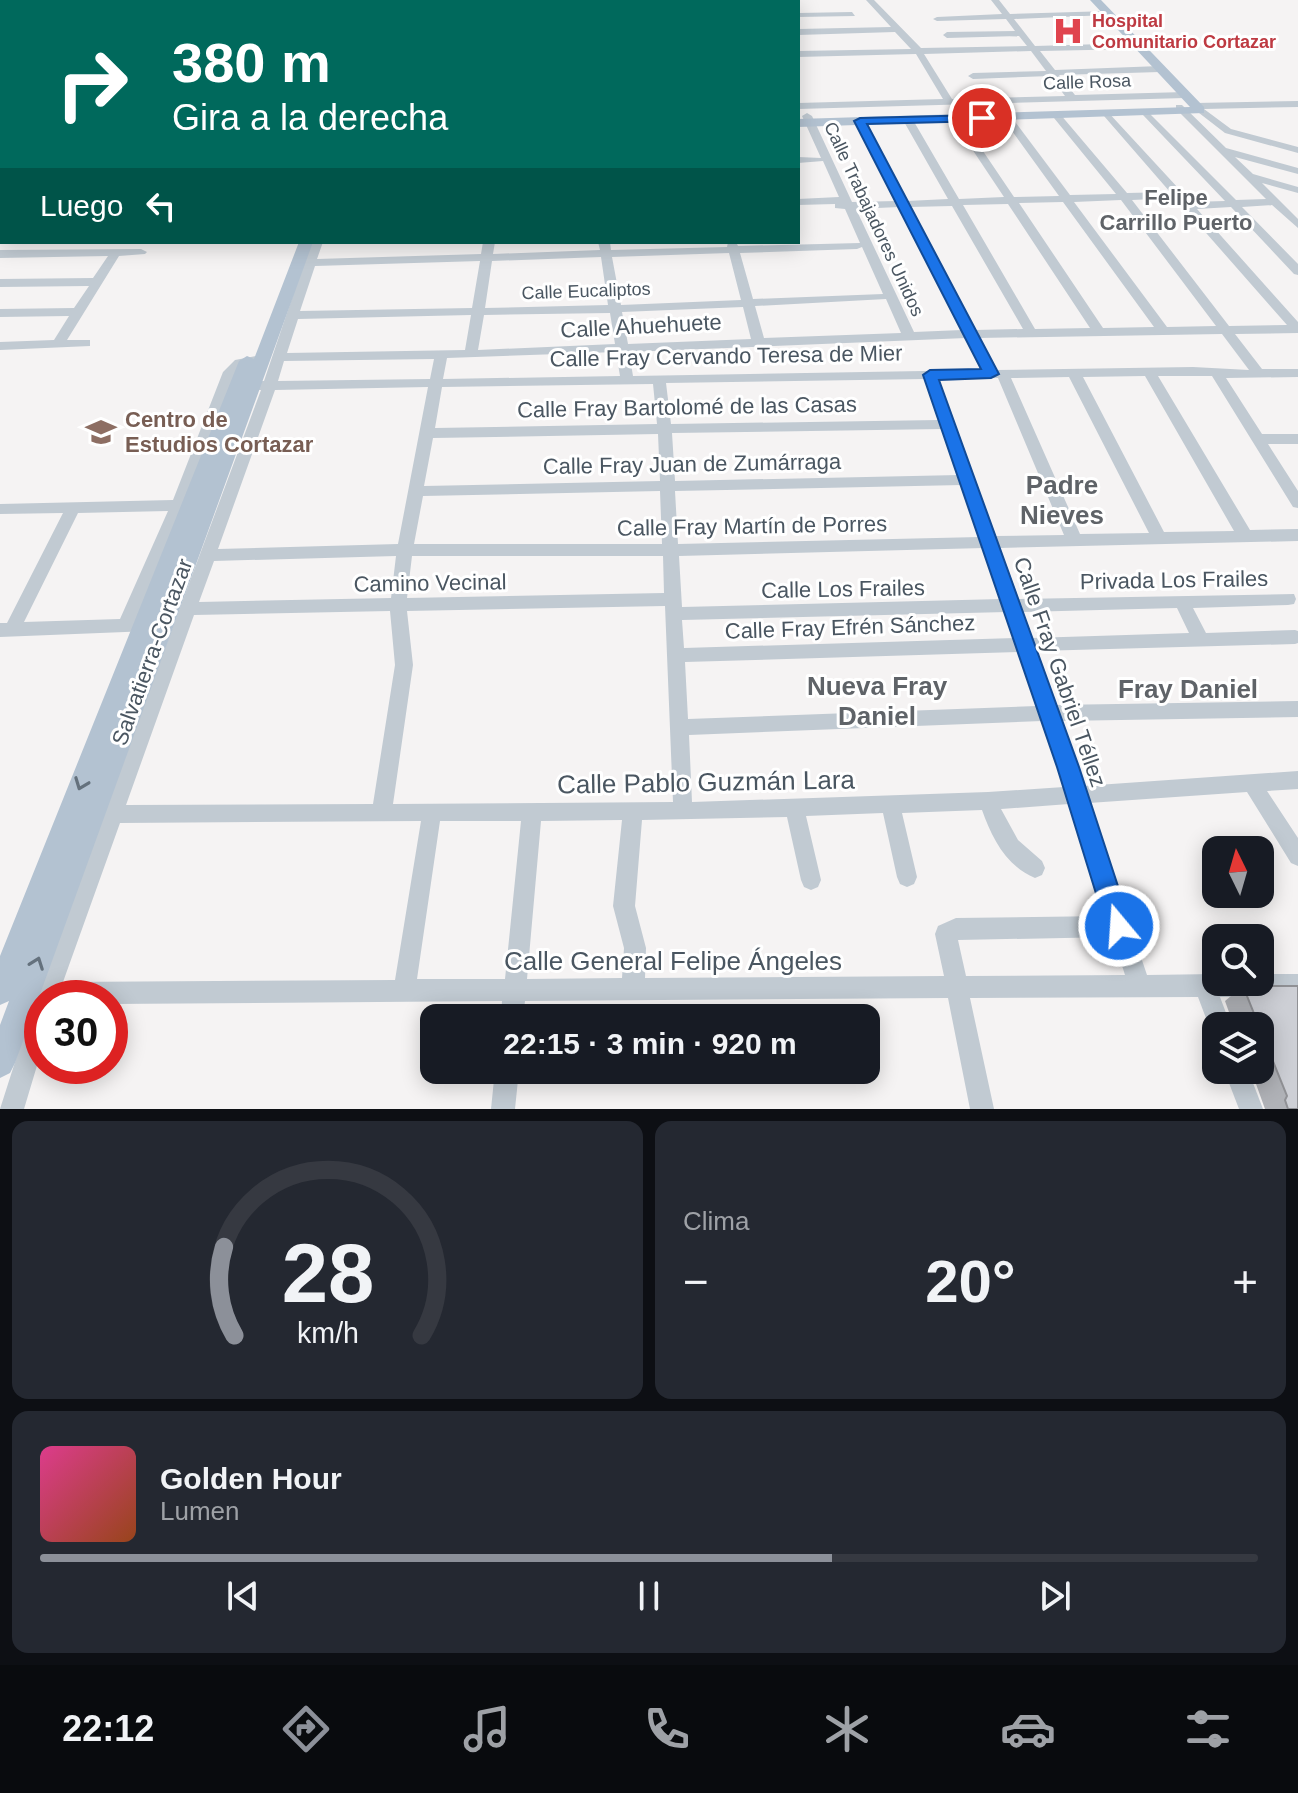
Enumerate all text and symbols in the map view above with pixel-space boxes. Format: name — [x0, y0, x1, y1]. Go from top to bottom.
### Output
place label: Hospital Comunitario Cortazar — [1092, 11, 1276, 52]
hospital icon: Hospital Comunitario Cortazar — [1051, 14, 1085, 48]
text: 380 m — [172, 31, 331, 94]
icon: right — [40, 32, 144, 136]
street label: Calle Rosa — [1043, 70, 1132, 94]
pin — [948, 84, 1016, 152]
icon: arrive — [960, 96, 1004, 140]
text: Gira a la derecha — [172, 97, 448, 138]
street label: Calle Trabajadores Unidos — [820, 119, 928, 319]
icon: left — [139, 184, 183, 228]
district label: Felipe Carrillo Puerto — [1100, 185, 1252, 235]
text: Luego — [40, 189, 123, 222]
street label: Calle Eucaliptos — [521, 279, 651, 303]
street label: Calle Ahuehuete — [560, 309, 722, 343]
street label: Calle Fray Cervando Teresa de Mier — [549, 340, 903, 372]
street label: Calle Fray Bartolomé de las Casas — [517, 392, 857, 422]
place label: Centro de Estudios Cortazar — [125, 407, 314, 457]
school or university icon: Centro de Estudios Cortazar — [84, 415, 118, 449]
street label: Calle Fray Juan de Zumárraga — [543, 449, 842, 479]
district label: Padre Nieves — [1020, 470, 1104, 530]
street label: Calle Fray Martín de Porres — [617, 511, 887, 541]
street label: Calle Fray Gabriel Téllez — [1009, 554, 1111, 790]
street label: Salvatierra-Cortazar — [107, 555, 197, 749]
street label: Privada Los Frailes — [1080, 566, 1268, 594]
street label: Camino Vecinal — [353, 569, 507, 597]
street label: Calle Los Frailes — [761, 575, 925, 603]
street label: Calle Fray Efrén Sánchez — [724, 610, 976, 644]
district label: Nueva Fray Daniel — [807, 671, 948, 731]
district label: Fray Daniel — [1118, 674, 1258, 704]
street label: Calle Pablo Guzmán Lara — [557, 764, 856, 800]
one-way arrow — [75, 776, 91, 790]
north arrow — [1202, 836, 1274, 908]
map controls — [1202, 836, 1274, 1084]
position arrow — [1077, 884, 1161, 968]
button: search — [1202, 924, 1274, 996]
street label: Calle General Felipe Ángeles — [504, 946, 842, 976]
one-way arrow — [27, 957, 44, 971]
speed limit sign: 30 — [24, 980, 128, 1084]
button: layers — [1202, 1012, 1274, 1084]
text: 22:15 · 3 min · 920 m — [503, 1027, 797, 1060]
text: Clima — [683, 1206, 749, 1236]
text: 28 — [281, 1227, 374, 1320]
text: 20° — [925, 1248, 1016, 1315]
text: − — [683, 1257, 709, 1306]
text: + — [1232, 1257, 1258, 1306]
text: km/h — [297, 1317, 358, 1349]
text: Golden Hour — [160, 1462, 342, 1495]
text: Lumen — [160, 1496, 240, 1526]
icon: previous — [221, 1574, 265, 1618]
icon: pause — [627, 1574, 671, 1618]
icon: next — [1033, 1574, 1077, 1618]
icon: directions — [278, 1701, 334, 1757]
icon: music — [459, 1701, 515, 1757]
icon: phone — [639, 1701, 695, 1757]
icon: climate — [819, 1701, 875, 1757]
icon: car — [1000, 1701, 1056, 1757]
icon: filters — [1180, 1701, 1236, 1757]
text: 22:12 — [62, 1708, 154, 1749]

